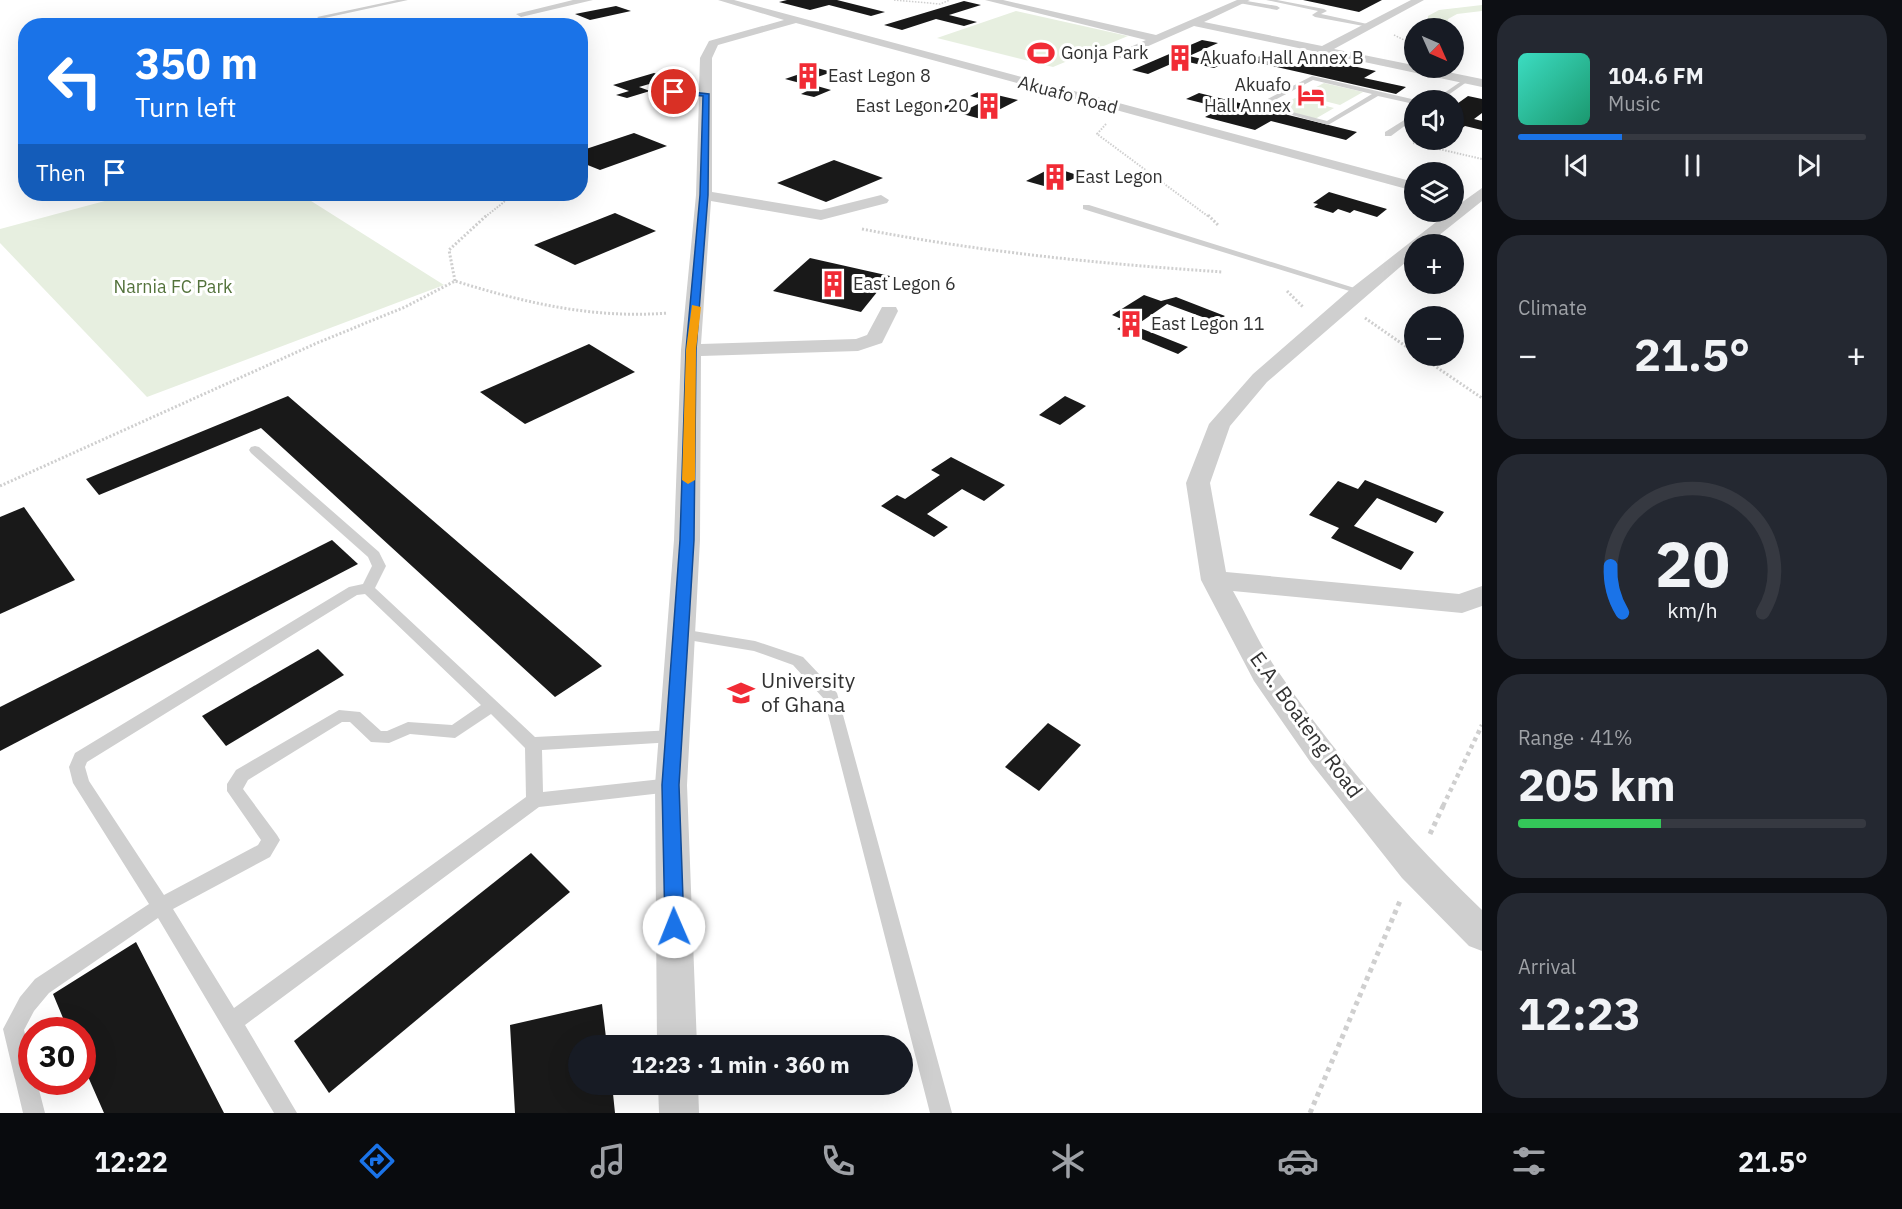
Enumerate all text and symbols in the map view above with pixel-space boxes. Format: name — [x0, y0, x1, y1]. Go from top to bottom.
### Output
north arrow — [1404, 18, 1464, 78]
map controls — [1404, 18, 1464, 366]
text: 350 m — [135, 36, 258, 91]
sports icon: Gonja Park — [1026, 38, 1056, 68]
place label: Gonja Park — [1061, 41, 1149, 64]
icon: left — [36, 42, 114, 120]
building icon: Akuafo Hall Annex B — [1165, 43, 1195, 73]
place label: Akuafo Hall Annex B — [1200, 46, 1364, 69]
building icon: East Legon 8 — [793, 61, 823, 91]
text: 104.6 FM — [1608, 61, 1704, 90]
place label: East Legon 8 — [828, 64, 931, 87]
pin — [648, 66, 699, 117]
street label: Akuafo Road — [1016, 70, 1120, 119]
place label: Akuafo Hall Annex — [1204, 73, 1291, 117]
icon: arrive — [657, 75, 690, 108]
hotel icon: Akuafo Hall Annex — [1296, 80, 1326, 110]
text: Turn left — [135, 89, 236, 124]
button: sound — [1404, 90, 1464, 150]
text: Music — [1608, 90, 1660, 117]
building icon: East Legon 20 — [974, 91, 1004, 121]
place label: East Legon 20 — [855, 94, 969, 117]
icon: previous — [1560, 149, 1593, 182]
icon: pause — [1676, 149, 1709, 182]
icon: next — [1792, 149, 1825, 182]
icon: arrive — [98, 156, 131, 189]
text: Then — [36, 158, 86, 187]
building icon: East Legon — [1040, 162, 1070, 192]
button: layers — [1404, 162, 1464, 222]
place label: East Legon — [1075, 165, 1163, 188]
button: + — [1404, 234, 1464, 294]
building icon: East Legon 6 — [818, 269, 848, 299]
place label: East Legon 6 — [853, 272, 956, 295]
park label: Narnia FC Park — [113, 275, 233, 298]
text: Climate — [1518, 294, 1587, 321]
button: − — [1404, 306, 1464, 366]
building icon: East Legon 11 — [1116, 309, 1146, 339]
place label: East Legon 11 — [1151, 312, 1265, 335]
text: 21.5° — [1634, 325, 1750, 383]
text: − — [1518, 333, 1538, 376]
text: + — [1846, 333, 1866, 376]
text: 20 — [1655, 524, 1729, 605]
text: km/h — [1667, 597, 1717, 625]
street label: E.A. Boateng Road — [1244, 646, 1369, 803]
place label: University of Ghana — [761, 666, 856, 718]
school or university icon: University of Ghana — [726, 678, 756, 708]
text: Range · 41% — [1518, 724, 1633, 751]
text: 205 km — [1518, 755, 1676, 813]
position arrow — [642, 895, 706, 959]
text: Arrival — [1518, 953, 1576, 980]
text: 12:23 — [1518, 984, 1641, 1042]
speed limit sign: 30 — [18, 1017, 96, 1095]
text: 12:23 · 1 min · 360 m — [631, 1050, 850, 1079]
icon: directions — [356, 1140, 398, 1182]
icon: music — [587, 1140, 629, 1182]
icon: phone — [817, 1140, 859, 1182]
icon: climate — [1047, 1140, 1089, 1182]
icon: car — [1277, 1140, 1319, 1182]
icon: filters — [1508, 1140, 1550, 1182]
text: 12:22 — [94, 1144, 168, 1179]
text: 21.5° — [1738, 1144, 1808, 1179]

